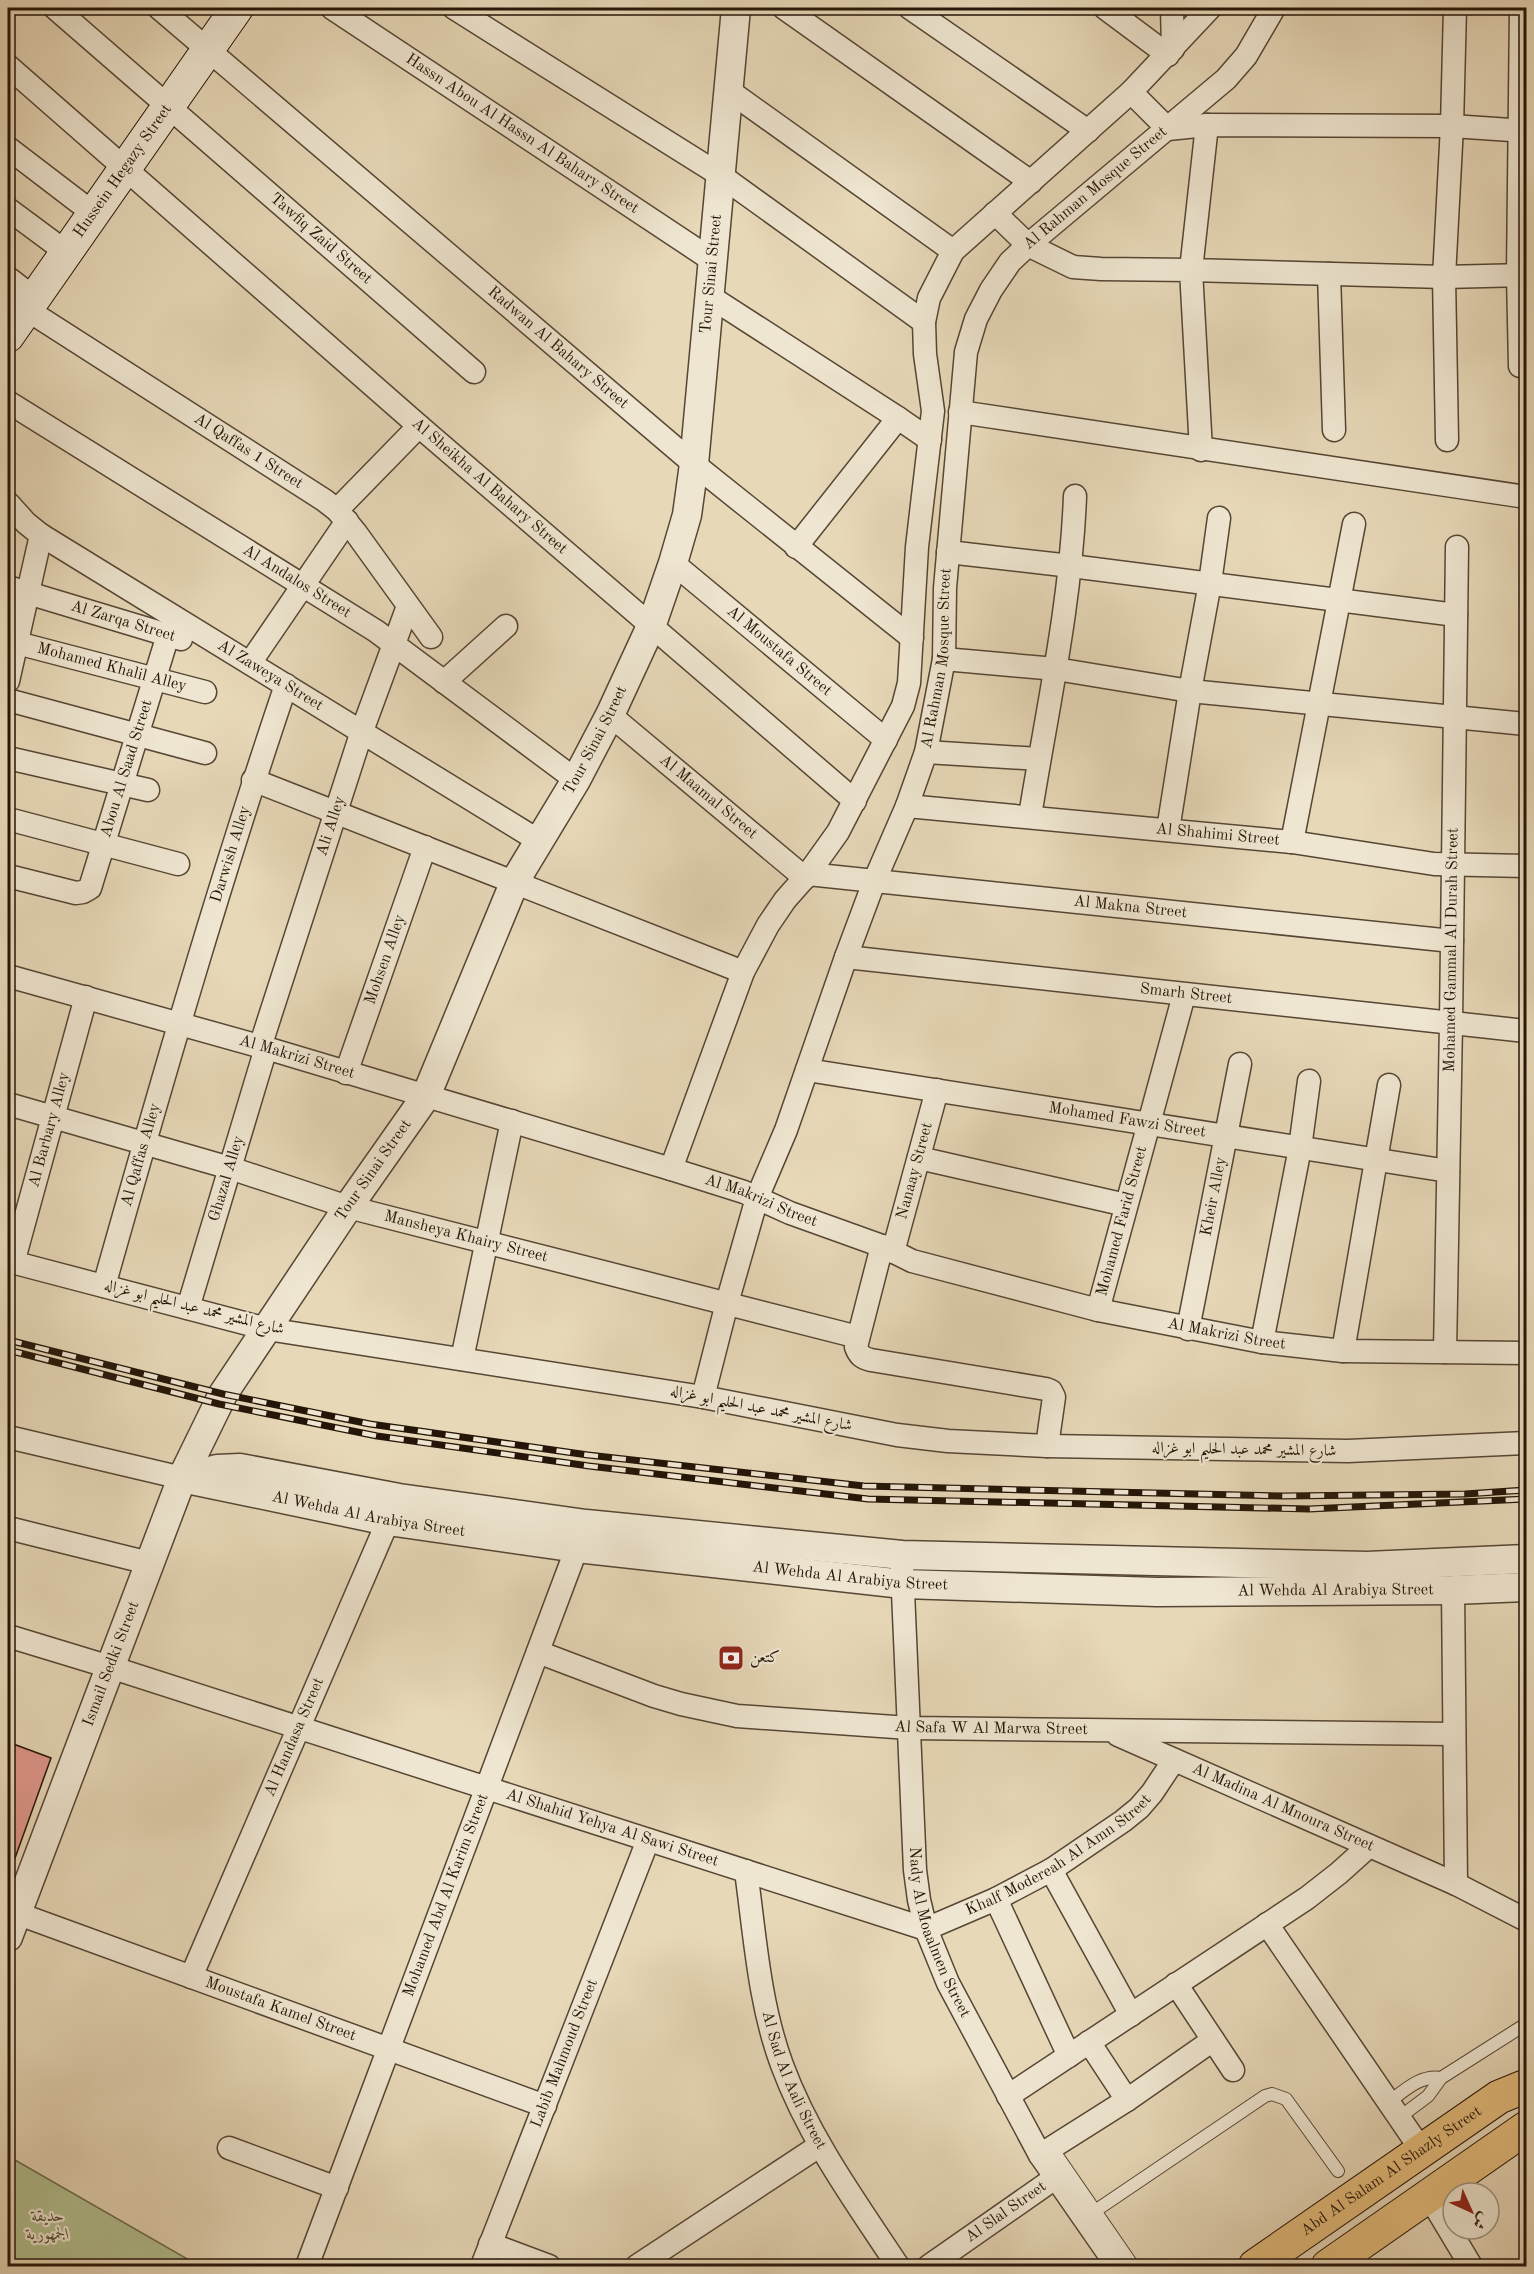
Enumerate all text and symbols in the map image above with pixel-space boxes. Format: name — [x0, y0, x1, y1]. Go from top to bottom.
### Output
street label: Hassn Abou Al Hassn Al Bahary Street — [403, 51, 642, 217]
street label: Hussein Hegazy Street — [71, 101, 175, 241]
street label: Al Rahman Mosque Street — [1021, 123, 1171, 253]
street label: Tawfiq Zaid Street — [267, 190, 375, 288]
street label: Tour Sinai Street — [698, 213, 725, 334]
street label: Radwan Al Bahary Street — [484, 284, 632, 412]
street label: Al Qaffas 1 Street — [191, 411, 306, 492]
street label: Al Sheikha Al Bahary Street — [408, 415, 570, 558]
street label: Al Andalos Street — [240, 542, 354, 621]
street label: Al Rahman Mosque Street — [919, 567, 955, 750]
street label: Al Zarqa Street — [68, 598, 178, 645]
street label: Al Moustafa Street — [723, 603, 835, 700]
street label: Al Zaweya Street — [214, 637, 326, 714]
street label: Mohamed Khalil Alley — [35, 641, 189, 695]
street label: Tour Sinai Street — [561, 683, 630, 797]
street label: Abou Al Saad Street — [98, 697, 156, 840]
street label: Al Maamal Street — [656, 752, 761, 843]
street label: Ali Alley — [314, 794, 349, 858]
street label: Darwish Alley — [208, 803, 254, 905]
street label: Al Shahimi Street — [1155, 821, 1281, 849]
street label: Mohamed Gammal Al Durah Street — [1442, 827, 1461, 1073]
street label: Al Makna Street — [1073, 894, 1188, 921]
street label: Mohsen Alley — [362, 912, 409, 1007]
street label: Smarh Street — [1139, 981, 1233, 1007]
street label: Al Makrizi Street — [237, 1033, 357, 1082]
street label: Al Barbary Alley — [26, 1070, 73, 1189]
street label: Mohamed Fawzi Street — [1047, 1100, 1207, 1141]
street label: Al Qaffas Alley — [119, 1101, 164, 1209]
street label: Tour Sinai Street — [333, 1116, 415, 1224]
street label: Nanaay Street — [894, 1120, 936, 1221]
street label: Ghazal Alley — [206, 1133, 247, 1223]
street label: Mohamed Farid Street — [1094, 1144, 1150, 1298]
street label: Kheir Alley — [1198, 1155, 1230, 1237]
street label: Al Makrizi Street — [702, 1172, 820, 1230]
street label: Mansheya Khairy Street — [382, 1209, 550, 1266]
street label: شارع المشير محمد عبد الحليم ابو غزاله — [101, 1278, 286, 1345]
street label: Al Makrizi Street — [1166, 1316, 1287, 1353]
street label: شارع المشير محمد عبد الحليم ابو غزاله — [667, 1383, 853, 1441]
street label: شارع المشير محمد عبد الحليم ابو غزاله — [1151, 1440, 1337, 1467]
street label: Al Wehda Al Arabiya Street — [270, 1489, 467, 1540]
street label: Al Wehda Al Arabiya Street — [751, 1559, 949, 1593]
street label: Al Wehda Al Arabiya Street — [1237, 1582, 1434, 1599]
street label: Ismail Sedki Street — [81, 1599, 143, 1729]
bank icon: كتعن — [716, 1643, 746, 1673]
place label: كتعن — [750, 1649, 780, 1668]
street label: Al Handasa Street — [262, 1675, 327, 1799]
street label: Al Safa W Al Marwa Street — [894, 1719, 1088, 1738]
street label: Al Madina Al Mnoura Street — [1189, 1761, 1376, 1855]
street label: Al Shahid Yehya Al Sawi Street — [504, 1787, 721, 1870]
street label: Mohamed Abd Al Karim Street — [401, 1791, 492, 1999]
street label: Khalf Modereah Al Amn Street — [963, 1791, 1155, 1919]
street label: Nady Al Moaalmen Street — [906, 1847, 973, 2021]
street label: Moustafa Kamel Street — [203, 1975, 359, 2044]
street label: Labib Mahmoud Street — [529, 1976, 601, 2130]
street label: Al Sad Al Aali Street — [759, 2009, 829, 2153]
street label: Abd Al Salam Al Shazly Street — [1298, 2103, 1485, 2240]
street label: Al Slal Street — [963, 2178, 1050, 2246]
north arrow — [1441, 2181, 1501, 2241]
park label: حديقة الجمهورية — [24, 2209, 70, 2244]
text: ش — [1469, 2209, 1491, 2231]

